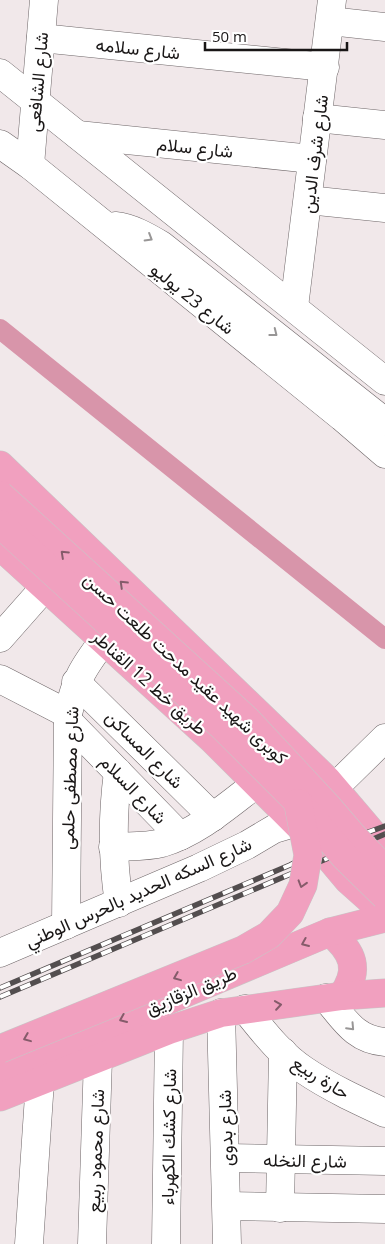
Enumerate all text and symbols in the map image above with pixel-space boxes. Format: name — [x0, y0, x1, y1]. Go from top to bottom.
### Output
scale bar — [205, 20, 348, 52]
text: 50 m — [212, 26, 247, 46]
street label: شارع الشافعى — [21, 31, 54, 133]
street label: شارع سلامه — [94, 32, 181, 65]
street label: شارع شرف الدين — [295, 93, 334, 215]
street label: شارع سلام — [156, 131, 234, 164]
one-way arrow — [144, 231, 153, 241]
street label: شارع 23 يوليو — [145, 257, 240, 340]
one-way arrow — [268, 327, 278, 336]
one-way arrow — [61, 551, 70, 560]
street label: كوبرى شهيد عقيد مدحت طلعت حسن — [79, 567, 293, 769]
one-way arrow — [120, 581, 129, 590]
street label: طريق خط 12 القناطر — [87, 623, 212, 740]
street label: شارع المساكن — [100, 705, 189, 794]
street label: شارع مصطفى حلمى — [55, 706, 84, 850]
street label: شارع السلام — [94, 749, 173, 829]
street label: شارع السكه الحديد بالحرس الوطني — [21, 831, 257, 957]
one-way arrow — [297, 879, 307, 888]
one-way arrow — [301, 936, 310, 947]
street label: طريق الزقازيق — [142, 960, 240, 1020]
one-way arrow — [173, 971, 182, 981]
one-way arrow — [274, 1000, 282, 1011]
one-way arrow — [119, 1013, 128, 1024]
one-way arrow — [345, 1021, 354, 1030]
one-way arrow — [23, 1032, 32, 1043]
street label: حارة ربيع — [287, 1050, 354, 1105]
street label: شارع كشك الكهرباء — [155, 1069, 182, 1205]
street label: شارع محمود ربيع — [81, 1089, 110, 1213]
street label: شارع بدوى — [212, 1089, 239, 1167]
street label: شارع النخله — [263, 1147, 347, 1174]

